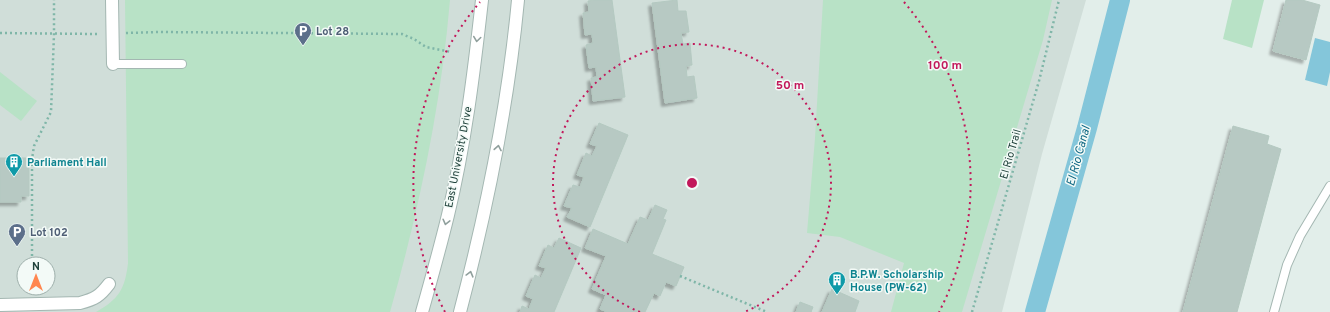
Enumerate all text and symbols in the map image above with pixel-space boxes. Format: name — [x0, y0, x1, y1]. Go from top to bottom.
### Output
parking icon: Lot 28 — [293, 21, 313, 46]
place label: Lot 28 — [316, 25, 349, 39]
one-way arrow — [473, 36, 482, 42]
text: 100 m — [928, 58, 962, 74]
text: 50 m — [776, 78, 804, 94]
street label: East University Drive — [442, 105, 476, 209]
water label: El Rio Canal — [1063, 123, 1095, 188]
street label: El Rio Trail — [997, 128, 1025, 181]
one-way arrow — [493, 144, 502, 151]
building icon: Parliament Hall — [4, 152, 24, 177]
place label: Parliament Hall — [27, 156, 107, 170]
centre of rings — [685, 176, 699, 190]
one-way arrow — [442, 218, 451, 225]
parking icon: Lot 102 — [7, 222, 27, 247]
place label: Lot 102 — [30, 226, 68, 240]
north arrow — [16, 256, 56, 296]
text: N — [32, 260, 40, 274]
place label: B.P.W. Scholarship House (PW-62) — [850, 268, 944, 295]
building icon: B.P.W. Scholarship House (PW-62) — [827, 270, 847, 295]
one-way arrow — [465, 271, 473, 278]

